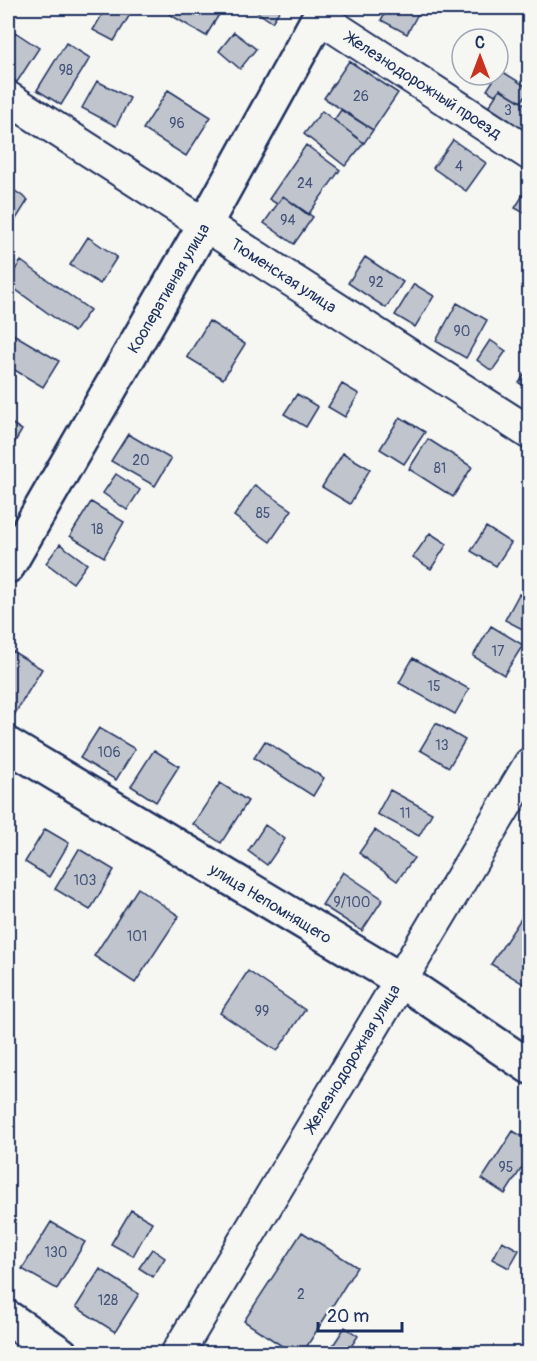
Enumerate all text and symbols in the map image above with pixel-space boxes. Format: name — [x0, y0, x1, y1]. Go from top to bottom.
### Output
street label: Железнодорожный проезд — [339, 26, 505, 144]
north arrow — [450, 27, 510, 87]
text: С — [475, 33, 485, 53]
house number: 98 — [59, 62, 73, 79]
house number: 26 — [353, 88, 369, 105]
house number: 3 — [504, 102, 512, 119]
house number: 96 — [169, 115, 185, 132]
house number: 4 — [455, 158, 463, 175]
house number: 24 — [297, 175, 313, 192]
house number: 94 — [280, 212, 296, 229]
street label: Кооперативная улица — [124, 220, 214, 357]
street label: Тюменская улица — [227, 234, 340, 318]
house number: 92 — [368, 274, 384, 291]
house number: 90 — [454, 323, 470, 340]
house number: 20 — [132, 452, 150, 469]
house number: 81 — [434, 460, 446, 477]
house number: 85 — [256, 505, 270, 522]
house number: 18 — [91, 521, 103, 538]
house number: 17 — [492, 643, 505, 660]
house number: 15 — [427, 678, 441, 695]
house number: 13 — [435, 737, 449, 754]
house number: 106 — [97, 744, 121, 761]
house number: 11 — [400, 805, 410, 822]
street label: улица Непомнящего — [205, 859, 336, 948]
house number: 103 — [74, 872, 97, 889]
house number: 9/100 — [334, 894, 370, 911]
house number: 101 — [127, 928, 147, 945]
street label: Железнодорожная улица — [299, 981, 405, 1139]
house number: 99 — [255, 1003, 269, 1020]
house number: 95 — [499, 1159, 513, 1176]
house number: 130 — [45, 1244, 67, 1261]
house number: 2 — [297, 1286, 305, 1303]
house number: 128 — [98, 1292, 118, 1309]
scale bar — [318, 1295, 402, 1333]
text: 20 m — [327, 1305, 369, 1328]

